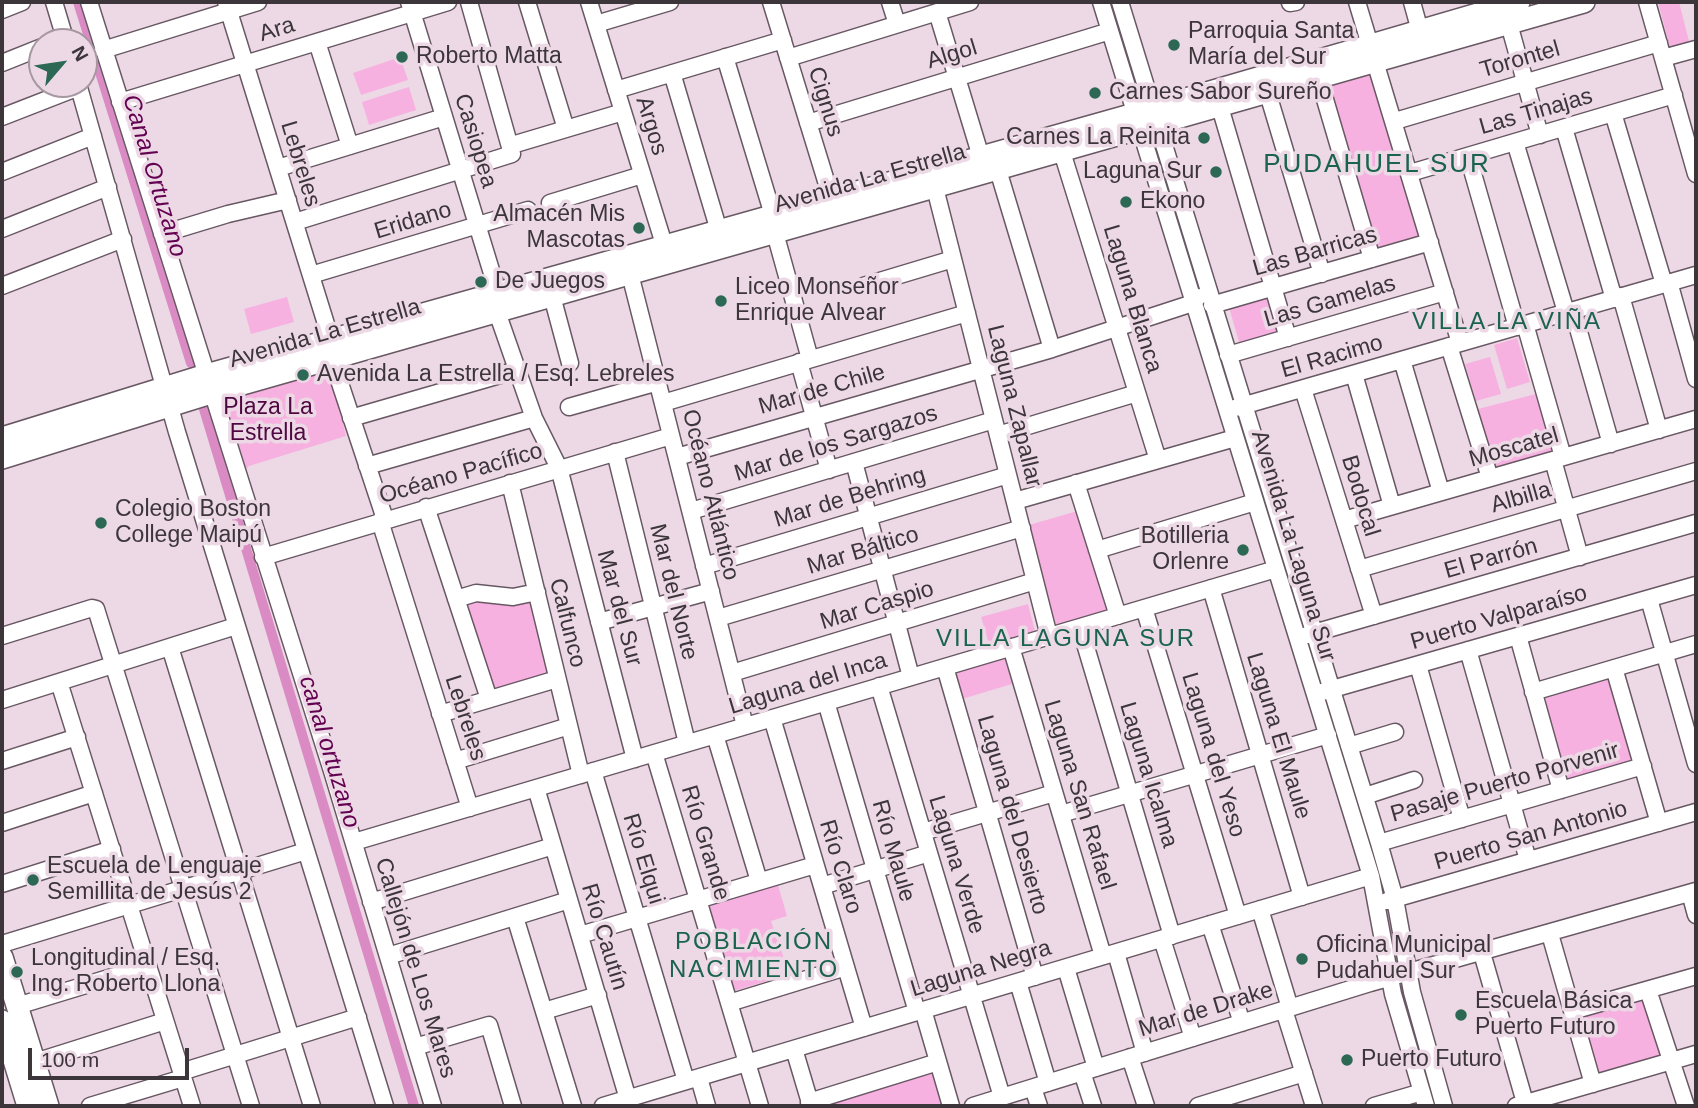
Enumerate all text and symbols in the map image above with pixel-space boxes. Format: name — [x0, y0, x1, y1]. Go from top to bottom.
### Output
street label: Ara — [256, 12, 298, 48]
place label: Parroquia Santa María del Sur — [1188, 18, 1354, 72]
north arrow — [28, 28, 98, 98]
street label: Algol — [924, 34, 980, 76]
street label: Torontel — [1477, 35, 1563, 85]
marker: Parroquia Santa María del Sur — [1166, 37, 1182, 53]
text: N — [68, 42, 93, 65]
place label: Roberto Matta — [416, 43, 562, 71]
marker: Roberto Matta — [394, 49, 410, 65]
street label: Cignus — [801, 64, 849, 140]
place label: Carnes Sabor Sureño — [1109, 79, 1331, 107]
street label: Las Tinajas — [1476, 83, 1596, 141]
marker: Carnes Sabor Sureño — [1087, 85, 1103, 101]
street label: Casiopea — [448, 90, 502, 192]
water label: Canal Ortuzano — [116, 91, 192, 261]
street label: Argos — [629, 93, 673, 159]
street label: Lebreles — [274, 118, 326, 210]
place label: Carnes La Reinita — [1006, 124, 1190, 152]
marker: Carnes La Reinita — [1196, 130, 1212, 146]
street label: Avenida La Estrella — [771, 138, 969, 220]
district label: PUDAHUEL SUR — [1265, 149, 1489, 181]
place label: Laguna Sur — [1083, 158, 1202, 186]
marker: Laguna Sur — [1208, 164, 1224, 180]
place label: Ekono — [1140, 188, 1205, 216]
marker: Ekono — [1118, 194, 1134, 210]
street label: Eridano — [371, 196, 455, 246]
place label: Almacén Mis Mascotas — [493, 201, 625, 255]
marker: Almacén Mis Mascotas — [631, 220, 647, 236]
street label: Las Barricas — [1250, 221, 1380, 283]
street label: Laguna Blanca — [1096, 222, 1168, 376]
place label: De Juegos — [495, 268, 605, 296]
street label: Las Gamelas — [1261, 270, 1399, 334]
marker: De Juegos — [473, 274, 489, 290]
place label: Liceo Monseñor Enrique Alvear — [735, 274, 899, 328]
street label: Avenida La Estrella — [226, 293, 424, 375]
marker: Liceo Monseñor Enrique Alvear — [713, 293, 729, 309]
district label: VILLA LA VIÑA — [1414, 308, 1600, 336]
street label: Laguna Zapallar — [981, 322, 1047, 490]
street label: El Racimo — [1278, 329, 1386, 385]
street label: Mar de Chile — [756, 359, 888, 421]
place label: Avenida La Estrella / Esq. Lebreles — [317, 361, 675, 389]
marker: Avenida La Estrella / Esq. Lebreles — [295, 367, 311, 383]
park label: Plaza La Estrella — [223, 394, 313, 448]
street label: Mar de los Sargazos — [731, 400, 941, 488]
street label: Océano Atlántico — [675, 407, 745, 583]
street label: Moscatel — [1466, 422, 1562, 474]
street label: Avenida La Laguna Sur — [1245, 427, 1341, 665]
street label: Océano Pacífico — [376, 437, 546, 511]
street label: Bodocal — [1335, 452, 1385, 540]
street label: Mar de Behring — [771, 462, 929, 534]
street label: Albilla — [1488, 476, 1554, 520]
place label: Colegio Boston College Maipú — [115, 496, 271, 550]
marker: Colegio Boston College Maipú — [93, 515, 109, 531]
street label: Mar del Norte — [643, 521, 703, 663]
street label: Mar Báltico — [804, 521, 922, 581]
place label: Botilleria Orlenre — [1141, 523, 1229, 577]
street label: El Parrón — [1441, 533, 1541, 585]
marker: Botilleria Orlenre — [1235, 542, 1251, 558]
street label: Mar del Sur — [590, 547, 648, 669]
street label: Calfunco — [543, 576, 591, 670]
street label: Mar Caspio — [817, 576, 937, 636]
street label: Puerto Valparaíso — [1408, 580, 1590, 656]
district label: VILLA LAGUNA SUR — [938, 625, 1194, 653]
street label: Laguna del Inca — [726, 647, 890, 721]
street label: Laguna El Maule — [1240, 649, 1316, 823]
street label: Laguna del Yeso — [1175, 669, 1251, 841]
street label: Lebreles — [438, 672, 492, 764]
water label: canal ortuzano — [292, 673, 366, 831]
street label: Laguna San Rafael — [1037, 697, 1121, 893]
street label: Laguna Icalma — [1113, 699, 1183, 851]
street label: Laguna del Desierto — [970, 712, 1054, 918]
street label: Pasaje Puerto Porvenir — [1388, 737, 1622, 829]
street label: Río Grande — [674, 782, 736, 904]
street label: Laguna Verde — [922, 792, 990, 938]
street label: Puerto San Antonio — [1431, 795, 1631, 877]
street label: Río Maule — [865, 797, 921, 905]
street label: Río Elqui — [616, 810, 670, 908]
street label: Río Claro — [813, 817, 867, 917]
place label: Escuela de Lenguaje Semillita de Jesús 2 — [47, 853, 262, 907]
street label: Callejón de Los Mares — [368, 855, 462, 1081]
marker: Escuela de Lenguaje Semillita de Jesús 2 — [25, 872, 41, 888]
street label: Río Cautín — [575, 880, 633, 994]
district label: POBLACIÓN NACIMIENTO — [670, 928, 838, 984]
place label: Oficina Municipal Pudahuel Sur — [1316, 932, 1491, 986]
street label: Laguna Negra — [907, 934, 1055, 1004]
place label: Longitudinal / Esq. Ing. Roberto Llona — [31, 945, 220, 999]
marker: Oficina Municipal Pudahuel Sur — [1294, 951, 1310, 967]
marker: Longitudinal / Esq. Ing. Roberto Llona — [9, 964, 25, 980]
street label: Mar de Drake — [1135, 976, 1277, 1044]
place label: Escuela Básica Puerto Futuro — [1475, 988, 1632, 1042]
marker: Escuela Básica Puerto Futuro — [1453, 1007, 1469, 1023]
scale bar — [32, 1034, 192, 1078]
place label: Puerto Futuro — [1361, 1046, 1502, 1074]
text: 100 m — [41, 1048, 99, 1071]
marker: Puerto Futuro — [1339, 1052, 1355, 1068]

